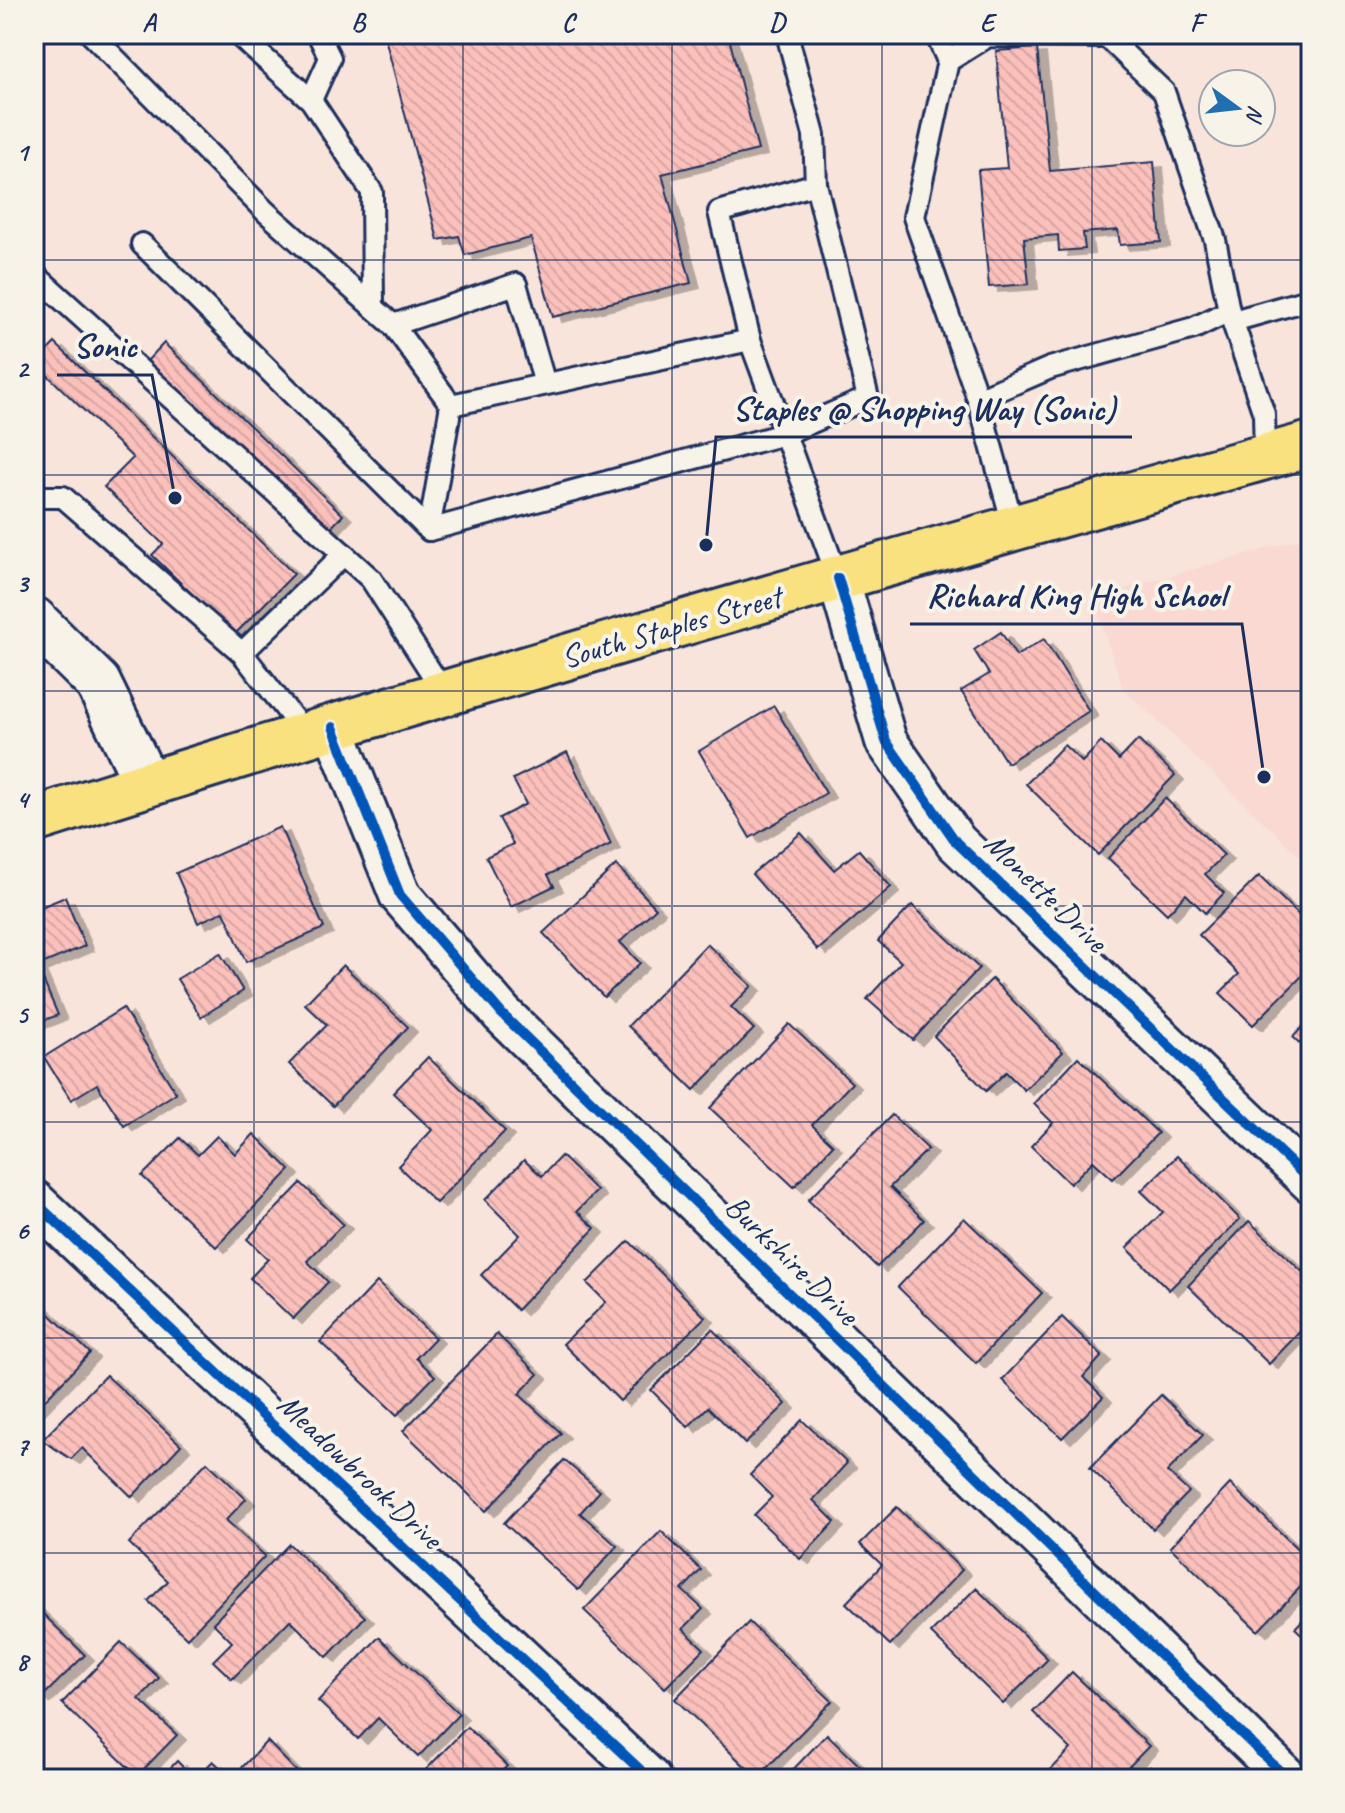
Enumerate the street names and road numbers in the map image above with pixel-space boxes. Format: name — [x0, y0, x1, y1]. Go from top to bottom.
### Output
street label: South Staples Street — [556, 575, 790, 678]
street label: Monette Drive — [976, 823, 1118, 963]
street label: Burkshire Drive — [716, 1186, 869, 1336]
street label: Meadowbrook Drive — [269, 1384, 453, 1560]

